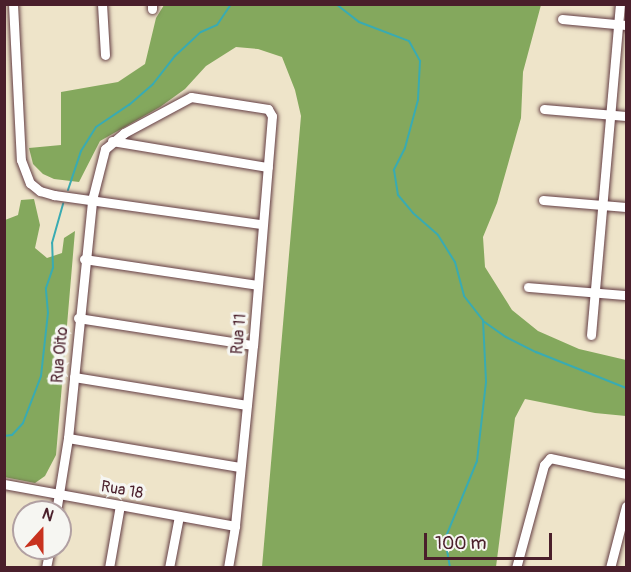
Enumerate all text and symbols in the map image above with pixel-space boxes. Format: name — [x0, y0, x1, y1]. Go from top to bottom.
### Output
street label: Rua 11 — [228, 313, 250, 355]
street label: Rua Oito — [48, 326, 72, 384]
street label: Rua 18 — [99, 477, 145, 503]
north arrow — [12, 500, 72, 560]
text: N — [39, 504, 56, 526]
scale bar — [427, 521, 554, 559]
text: 100 m — [435, 532, 487, 555]

